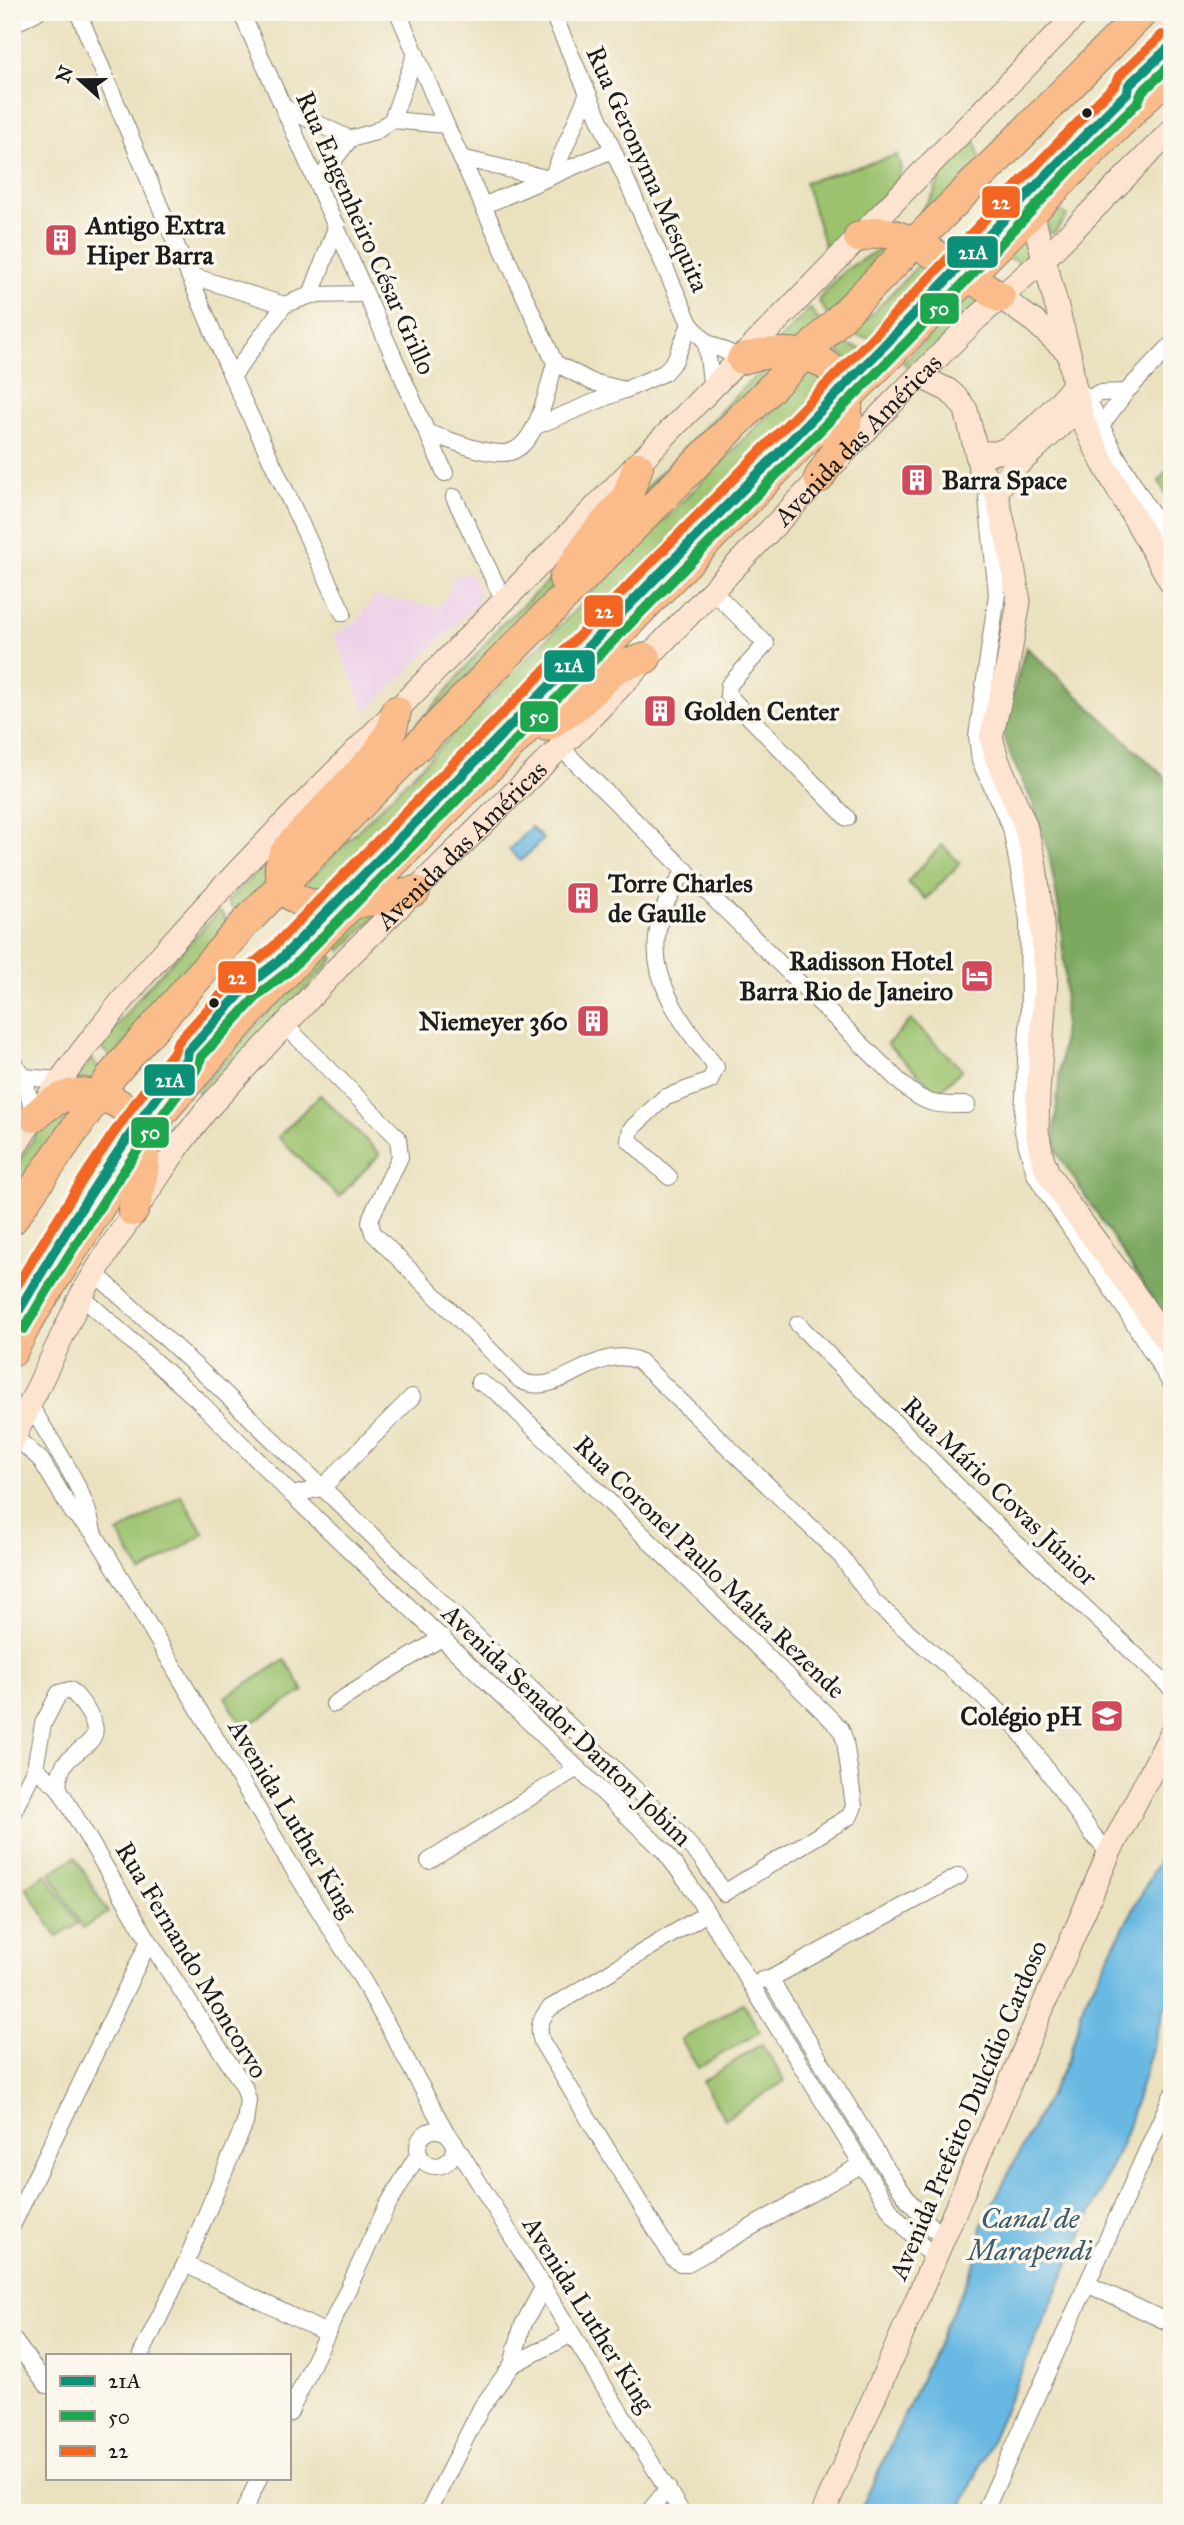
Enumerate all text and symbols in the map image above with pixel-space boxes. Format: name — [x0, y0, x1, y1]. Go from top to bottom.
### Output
street label: Rua Geronyma Mesquita — [579, 41, 717, 297]
north arrow — [46, 46, 116, 116]
text: N — [51, 62, 78, 86]
street label: Rua Engenheiro César Grillo — [289, 86, 443, 380]
unlabelled marker — [1080, 106, 1094, 120]
line badge: 22 — [981, 185, 1021, 219]
text: 22 — [992, 191, 1011, 214]
place label: Antigo Extra Hiper Barra — [84, 209, 226, 271]
building icon: Antigo Extra Hiper Barra — [42, 221, 80, 259]
line badge: 21A — [946, 235, 999, 269]
text: 21A — [958, 241, 988, 264]
line badge: 50 — [919, 292, 960, 325]
text: 50 — [929, 297, 949, 320]
street label: Avenida das Américas — [766, 346, 949, 533]
building icon: Barra Space — [898, 461, 936, 499]
place label: Barra Space — [942, 464, 1067, 496]
line badge: 22 — [583, 594, 624, 628]
text: 22 — [595, 600, 614, 623]
line badge: 21A — [543, 649, 596, 683]
text: 21A — [554, 654, 584, 677]
building icon: Golden Center — [641, 692, 679, 730]
place label: Golden Center — [684, 695, 840, 727]
line badge: 50 — [519, 700, 559, 733]
text: 50 — [529, 705, 549, 728]
street label: Avenida das Américas — [369, 753, 554, 937]
place label: Torre Charles de Gaulle — [607, 867, 753, 929]
building icon: Torre Charles de Gaulle — [564, 879, 602, 917]
place label: Radisson Hotel Barra Rio de Janeiro — [739, 945, 954, 1008]
hotel icon: Radisson Hotel Barra Rio de Janeiro — [958, 957, 996, 995]
line badge: 22 — [217, 960, 257, 994]
text: 22 — [228, 966, 247, 989]
unlabelled marker — [207, 996, 221, 1010]
building icon: Niemeyer 360 — [574, 1002, 612, 1040]
place label: Niemeyer 360 — [419, 1005, 568, 1037]
line badge: 21A — [143, 1063, 196, 1097]
text: 21A — [155, 1069, 185, 1092]
line badge: 50 — [130, 1116, 170, 1149]
text: 50 — [140, 1121, 160, 1144]
street label: Rua Mário Covas Júnior — [896, 1390, 1104, 1593]
street label: Rua Coronel Paulo Malta Rezende — [568, 1429, 853, 1705]
street label: Avenida Senador Danton Jobim — [435, 1596, 699, 1853]
school or university icon: Colégio pH — [1088, 1697, 1126, 1735]
place label: Colégio pH — [960, 1700, 1082, 1733]
street label: Avenida Luther King — [221, 1713, 365, 1923]
street label: Rua Fernando Moncorvo — [109, 1836, 275, 2084]
street label: Avenida Prefeito Dulcídio Cardoso — [881, 1935, 1054, 2285]
water label: Canal de Marapendi — [964, 2201, 1093, 2268]
street label: Avenida Luther King — [515, 2209, 663, 2419]
legend — [46, 2354, 290, 2480]
text: 21A — [108, 2368, 141, 2394]
text: 50 — [108, 2404, 130, 2430]
text: 22 — [108, 2438, 129, 2464]

